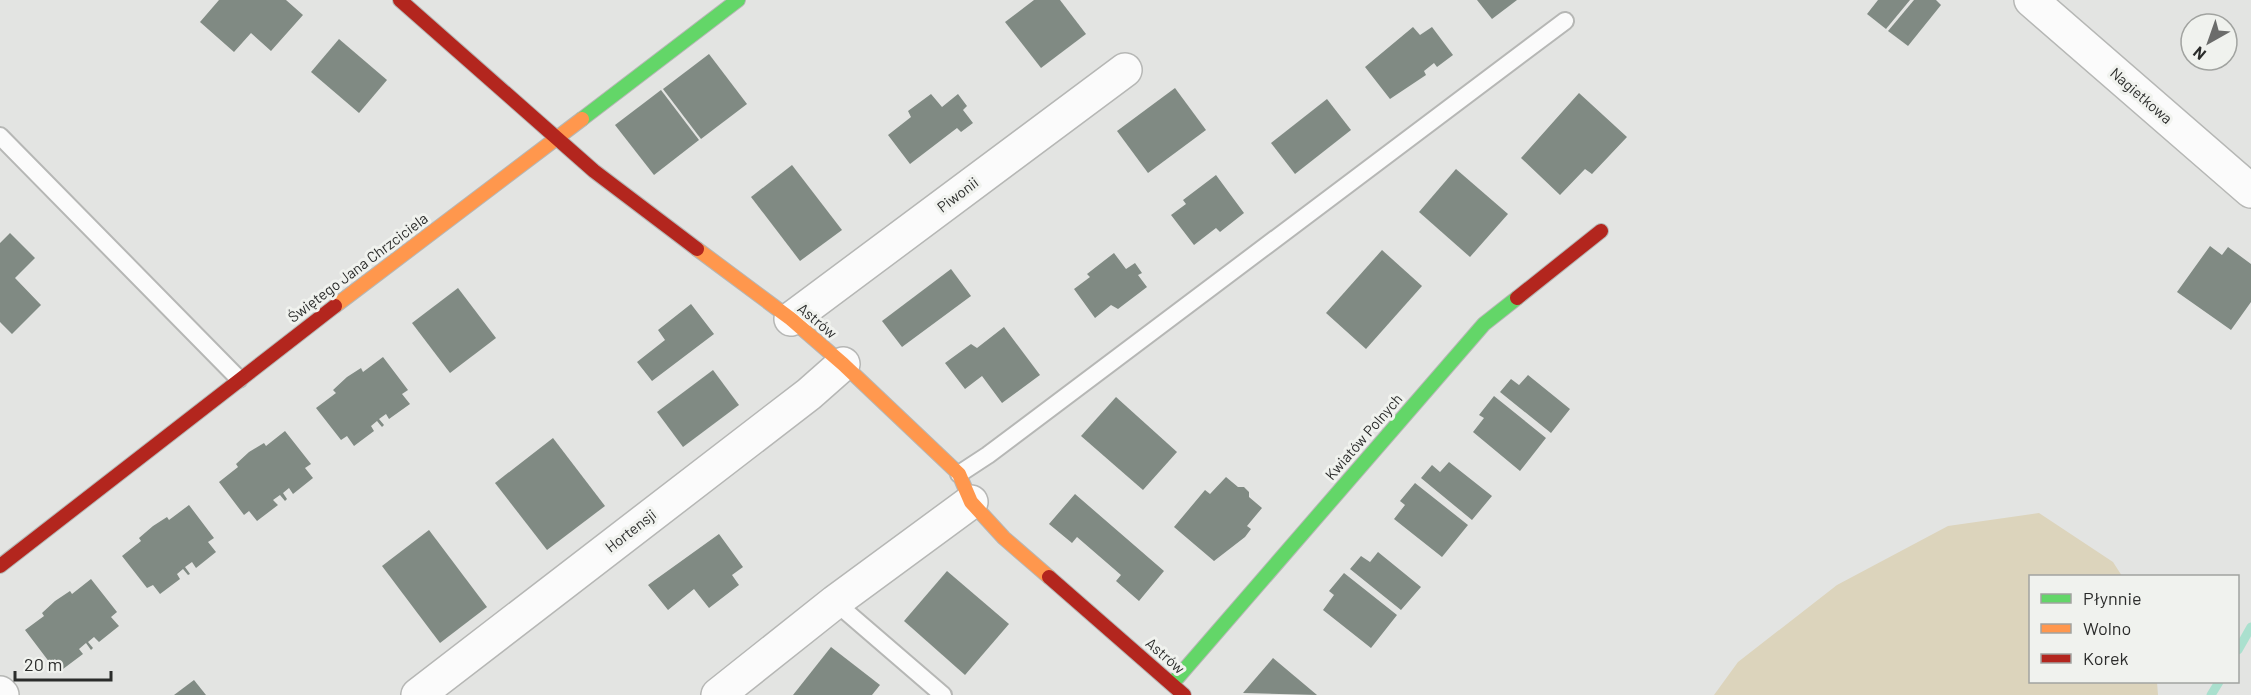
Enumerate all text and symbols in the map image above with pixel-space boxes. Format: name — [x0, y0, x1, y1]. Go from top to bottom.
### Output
north arrow — [2179, 12, 2239, 72]
text: N — [2189, 43, 2209, 65]
street label: Nagietkowa — [2107, 63, 2176, 127]
street label: Piwonii — [933, 173, 982, 216]
street label: Świętego Jana Chrzciciela — [284, 209, 431, 326]
street label: Astrów — [794, 299, 841, 342]
street label: Kwiatów Polnych — [1321, 389, 1406, 483]
street label: Hortensji — [601, 505, 659, 556]
legend — [2029, 575, 2239, 683]
text: Płynnie — [2083, 587, 2142, 609]
text: Wolno — [2083, 617, 2131, 639]
street label: Astrów — [1142, 633, 1189, 677]
scale bar — [15, 644, 111, 682]
text: Korek — [2083, 647, 2129, 669]
text: 20 m — [24, 653, 62, 675]

